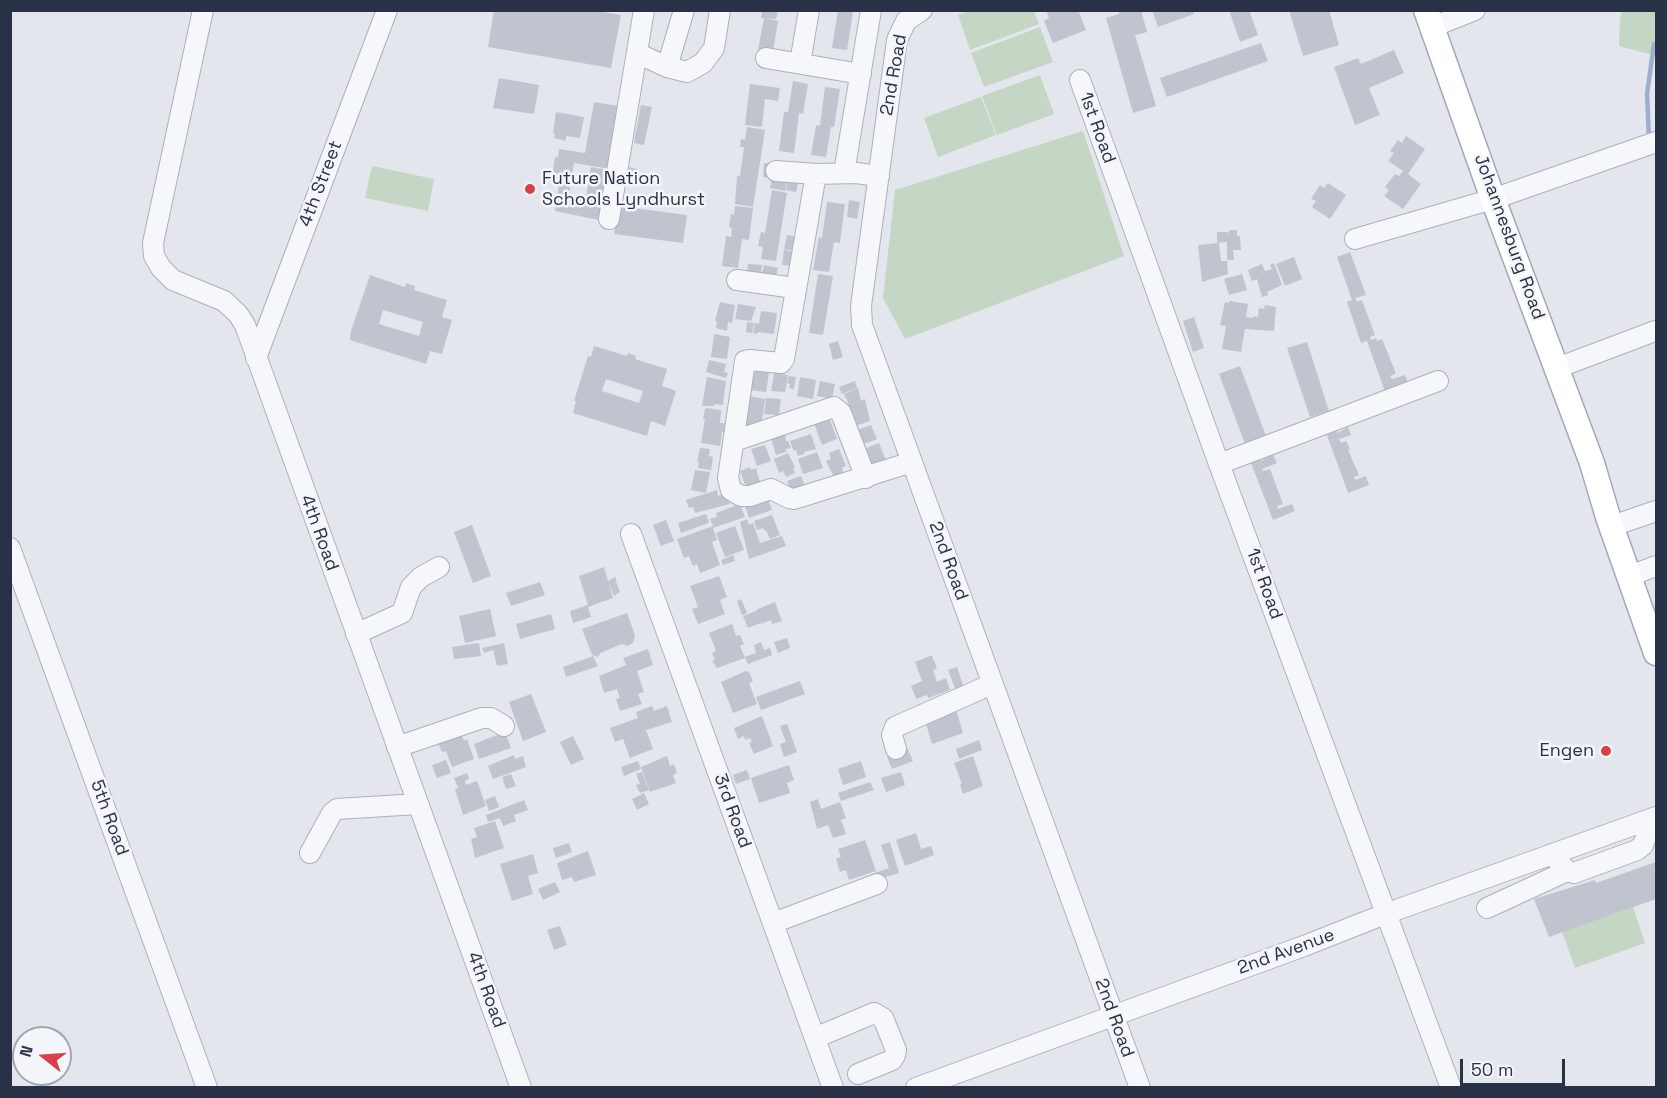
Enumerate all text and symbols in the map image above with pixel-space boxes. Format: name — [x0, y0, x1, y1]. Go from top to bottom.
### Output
street label: 2nd Road — [876, 33, 912, 117]
street label: 1st Road — [1074, 90, 1120, 166]
street label: 4th Street — [295, 138, 347, 230]
street label: Johannesburg Road — [1469, 151, 1549, 323]
place label: Future Nation Schools Lyndhurst — [542, 168, 705, 210]
marker: Future Nation Schools Lyndhurst — [523, 182, 537, 196]
street label: 4th Road — [295, 492, 343, 574]
street label: 2nd Road — [924, 519, 972, 603]
street label: 1st Road — [1241, 546, 1287, 622]
place label: Engen — [1540, 740, 1594, 762]
marker: Engen — [1599, 744, 1613, 758]
street label: 3rd Road — [709, 771, 755, 851]
street label: 5th Road — [85, 777, 133, 859]
street label: 2nd Avenue — [1235, 924, 1337, 980]
street label: 4th Road — [462, 949, 510, 1031]
street label: 2nd Road — [1090, 976, 1138, 1060]
north arrow — [12, 1026, 72, 1086]
text: N — [15, 1043, 38, 1059]
scale bar — [1463, 1047, 1568, 1085]
text: 50 m — [1471, 1058, 1513, 1081]

